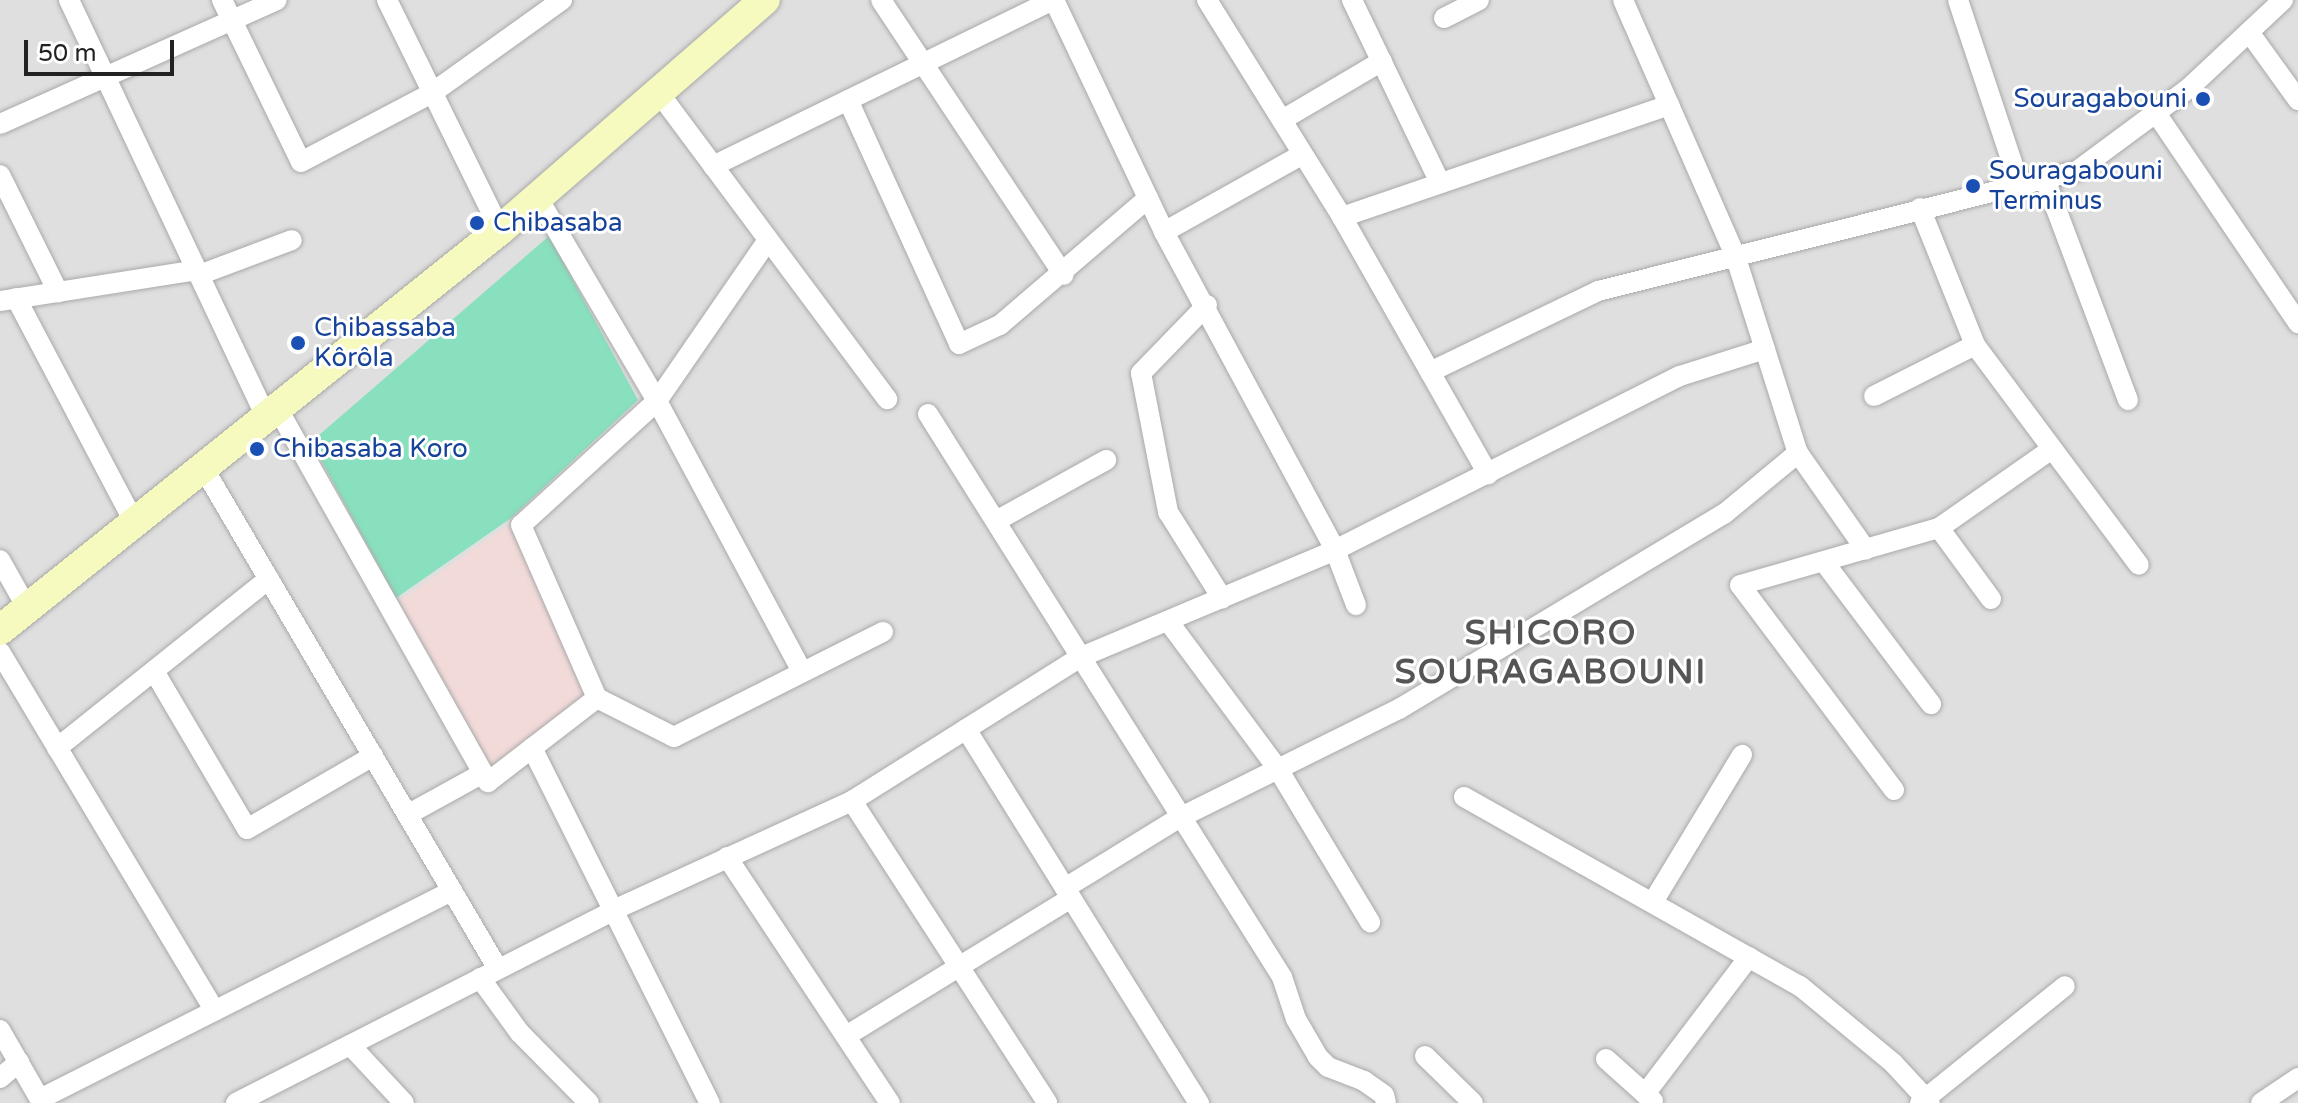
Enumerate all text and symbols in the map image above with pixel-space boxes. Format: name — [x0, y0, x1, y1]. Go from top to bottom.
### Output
scale bar — [28, 24, 178, 74]
text: 50 m — [38, 39, 96, 68]
place label: Souragabouni — [2013, 83, 2187, 115]
marker: Souragabouni — [2194, 90, 2212, 108]
place label: Souragabouni Terminus — [1989, 155, 2163, 216]
marker: Souragabouni Terminus — [1964, 177, 1982, 195]
place label: Chibasaba — [493, 207, 623, 239]
marker: Chibasaba — [468, 214, 486, 232]
place label: Chibassaba Kôrôla — [314, 312, 456, 374]
marker: Chibassaba Kôrôla — [289, 334, 307, 352]
place label: Chibasaba Koro — [273, 433, 468, 465]
marker: Chibasaba Koro — [248, 440, 266, 458]
district label: SHICORO SOURAGABOUNI — [1395, 613, 1707, 692]

